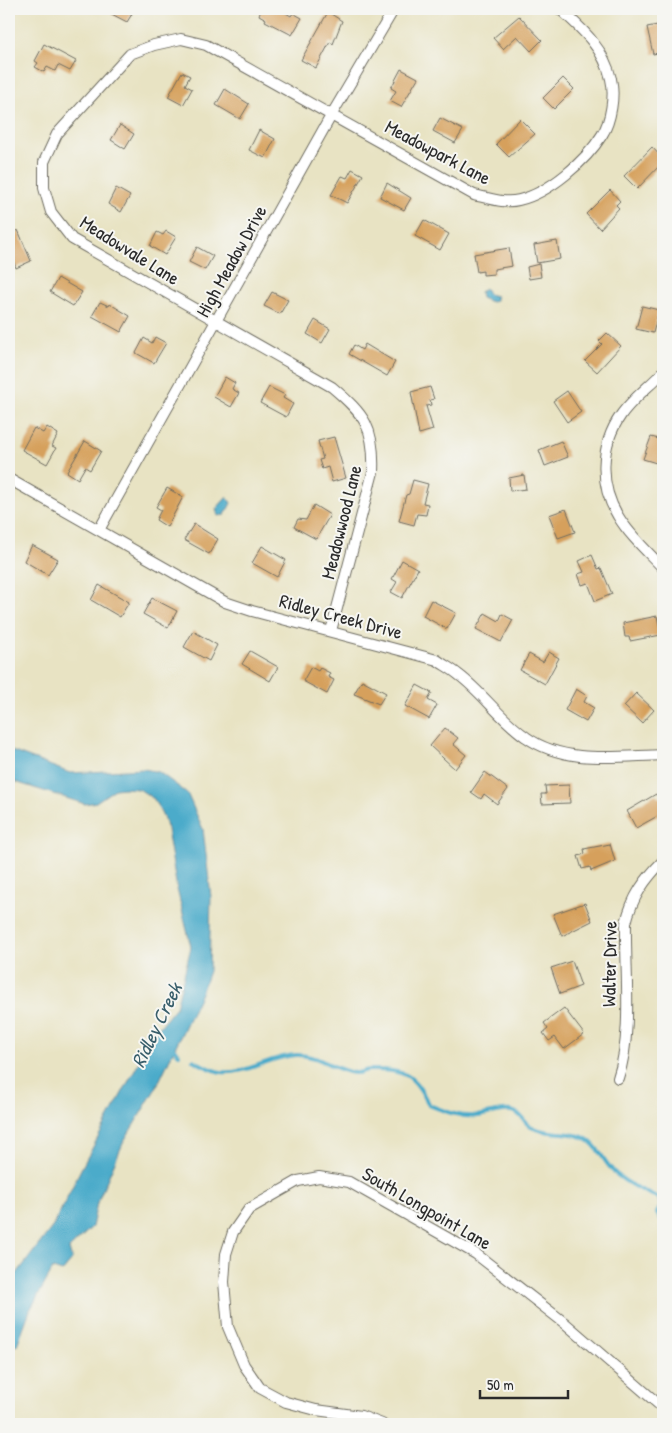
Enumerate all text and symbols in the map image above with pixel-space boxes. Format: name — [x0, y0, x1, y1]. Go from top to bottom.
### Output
street label: Meadowpark Lane — [381, 113, 496, 191]
street label: High Meadow Drive — [190, 200, 273, 322]
street label: Meadowvale Lane — [75, 209, 185, 291]
street label: Meadowwood Lane — [314, 462, 368, 582]
street label: Ridley Creek Drive — [277, 587, 406, 645]
street label: Walter Drive — [595, 920, 623, 1007]
water label: Ridley Creek — [124, 977, 190, 1072]
street label: South Longpoint Lane — [358, 1161, 497, 1256]
scale bar — [480, 1368, 567, 1400]
text: 50 m — [487, 1374, 514, 1395]

